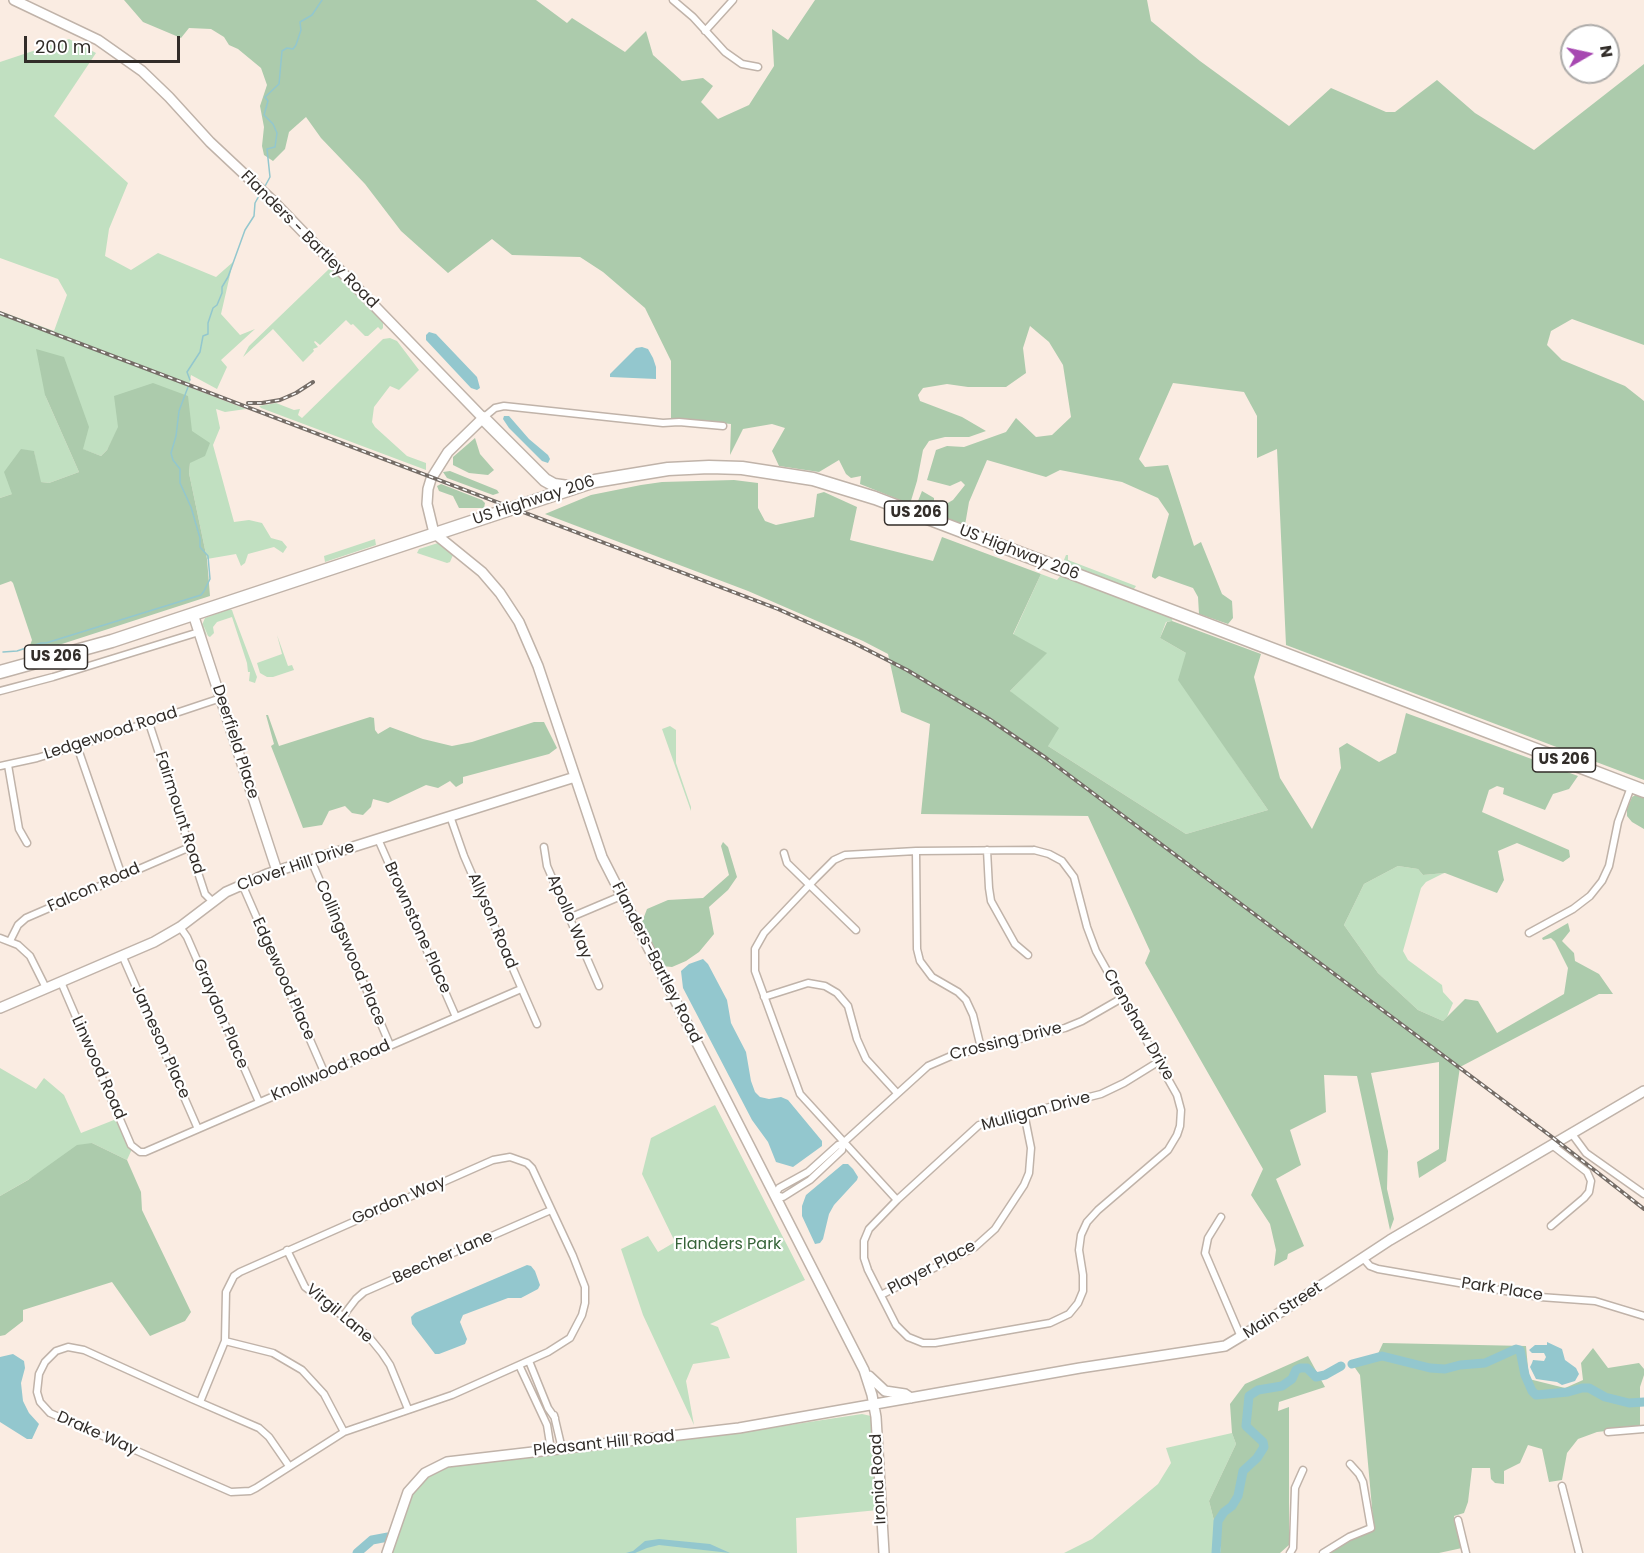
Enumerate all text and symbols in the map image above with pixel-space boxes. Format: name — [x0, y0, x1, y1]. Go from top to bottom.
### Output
scale bar — [27, 24, 183, 62]
north arrow — [1560, 24, 1620, 84]
text: 200 m — [35, 34, 91, 59]
text: N — [1594, 44, 1619, 59]
street label: Flanders - Bartley Road — [236, 167, 382, 313]
street label: US Highway 206 — [471, 472, 597, 530]
road number: US 206 — [884, 501, 948, 525]
street label: US Highway 206 — [956, 521, 1082, 585]
road number: US 206 — [25, 645, 88, 669]
street label: Deerfield Place — [207, 682, 263, 802]
street label: Ledgewood Road — [42, 703, 180, 765]
road number: US 206 — [1532, 748, 1596, 772]
street label: Fairmount Road — [150, 749, 208, 877]
street label: Clover Hill Drive — [235, 838, 357, 896]
street label: Falcon Road — [45, 859, 143, 917]
street label: Brownstone Place — [379, 859, 455, 997]
street label: Allyson Road — [463, 870, 521, 972]
street label: Apollo Way — [543, 872, 595, 962]
street label: Collingswood Place — [311, 877, 389, 1029]
street label: Flanders-Bartley Road — [607, 879, 705, 1047]
street label: Edgewood Place — [247, 915, 319, 1043]
street label: Graydon Place — [188, 956, 252, 1072]
street label: Crenshaw Drive — [1098, 966, 1178, 1084]
street label: Jameson Place — [126, 982, 194, 1102]
street label: Linwood Road — [67, 1013, 129, 1123]
street label: Crossing Drive — [948, 1019, 1064, 1065]
street label: Knollwood Road — [269, 1036, 393, 1106]
street label: Mulligan Drive — [979, 1088, 1093, 1136]
street label: Gordon Way — [349, 1173, 449, 1229]
street label: Beecher Lane — [390, 1227, 496, 1289]
park label: Flanders Park — [675, 1235, 781, 1255]
street label: Player Place — [885, 1237, 979, 1299]
street label: Park Place — [1460, 1274, 1544, 1306]
street label: Main Street — [1240, 1278, 1326, 1344]
street label: Virgil Lane — [302, 1280, 376, 1348]
street label: Drake Way — [54, 1408, 140, 1460]
street label: Pleasant Hill Road — [532, 1427, 676, 1461]
street label: Ironia Road — [867, 1433, 891, 1525]

